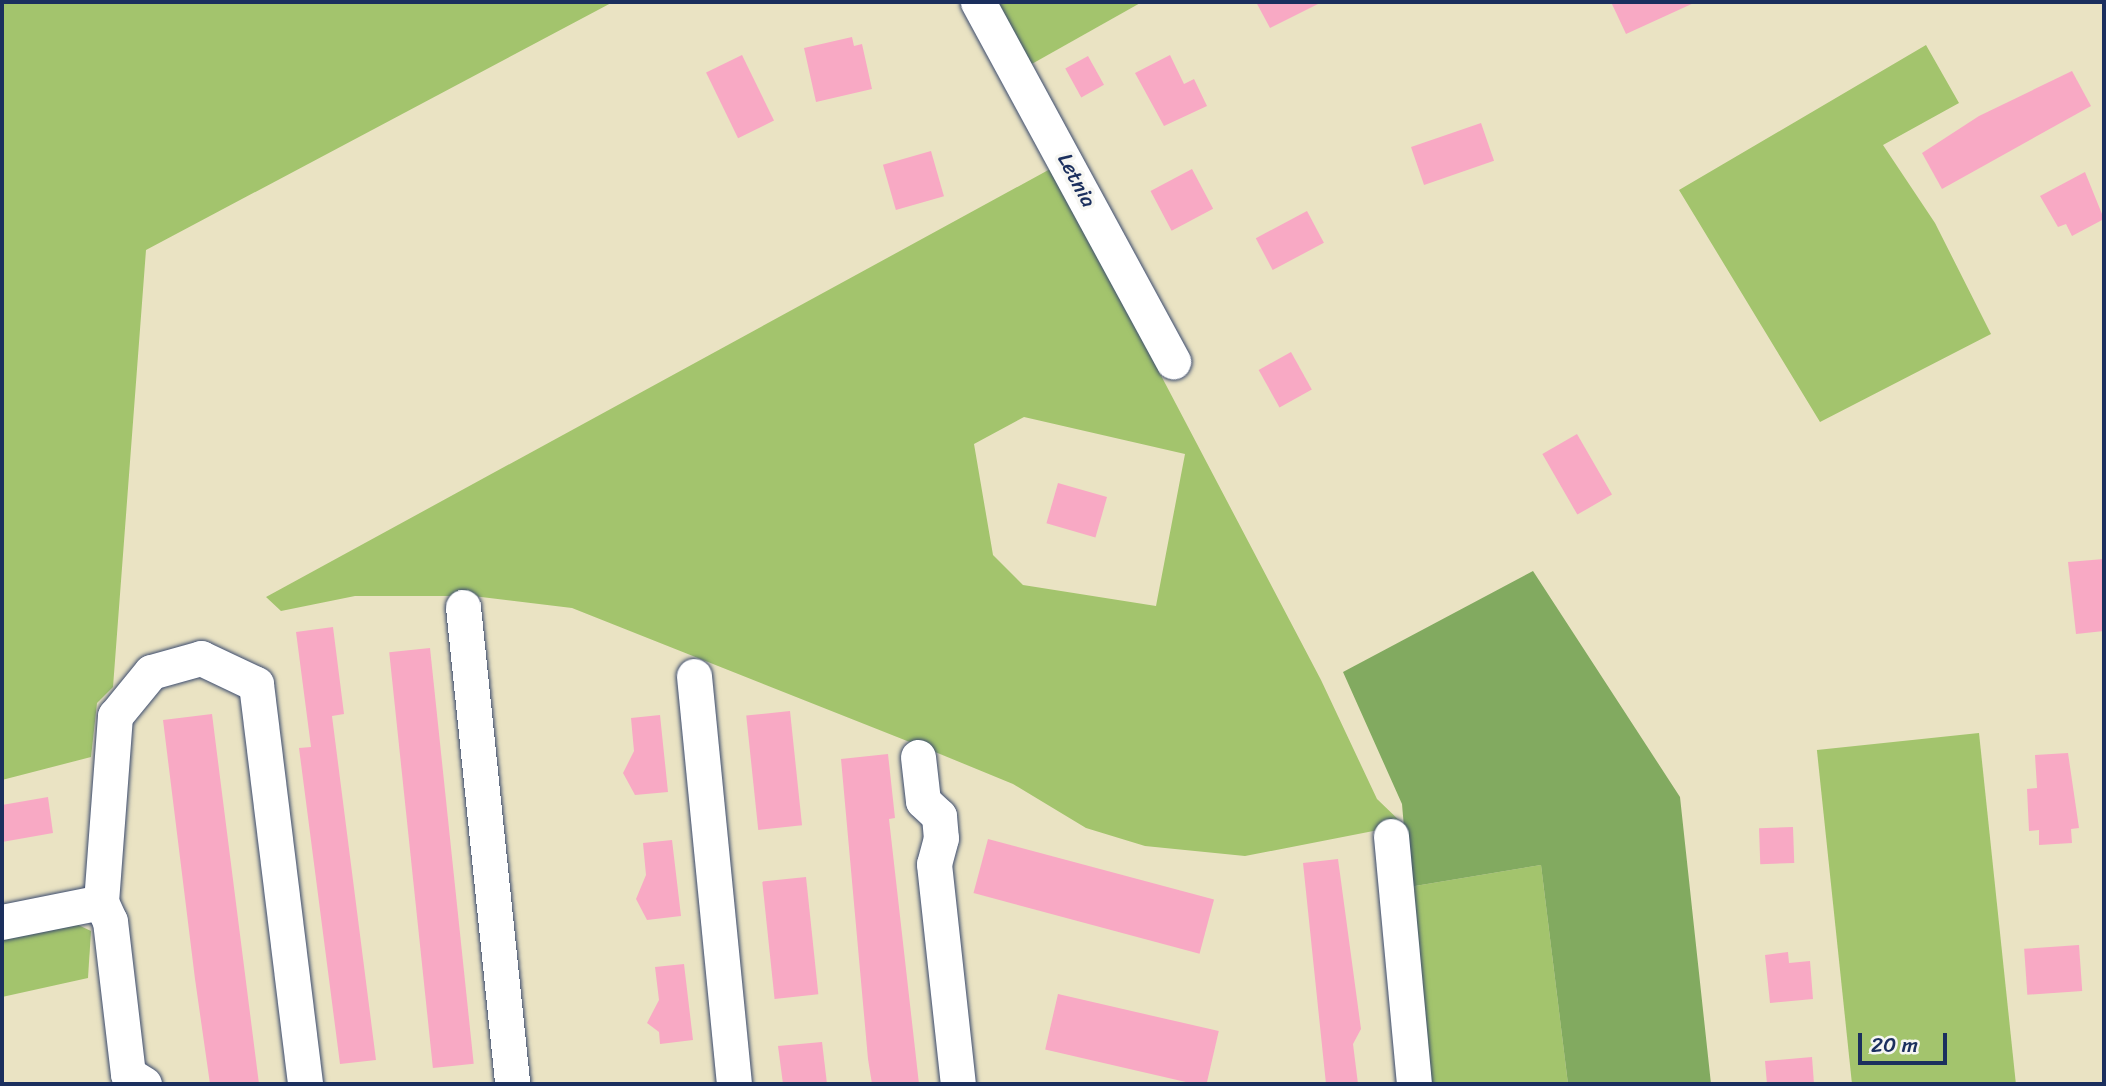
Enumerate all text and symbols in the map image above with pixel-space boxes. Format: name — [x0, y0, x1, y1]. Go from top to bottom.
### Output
street label: Letnia — [1052, 149, 1102, 211]
scale bar — [1861, 1020, 1950, 1064]
text: 20 m — [1871, 1026, 1918, 1064]

